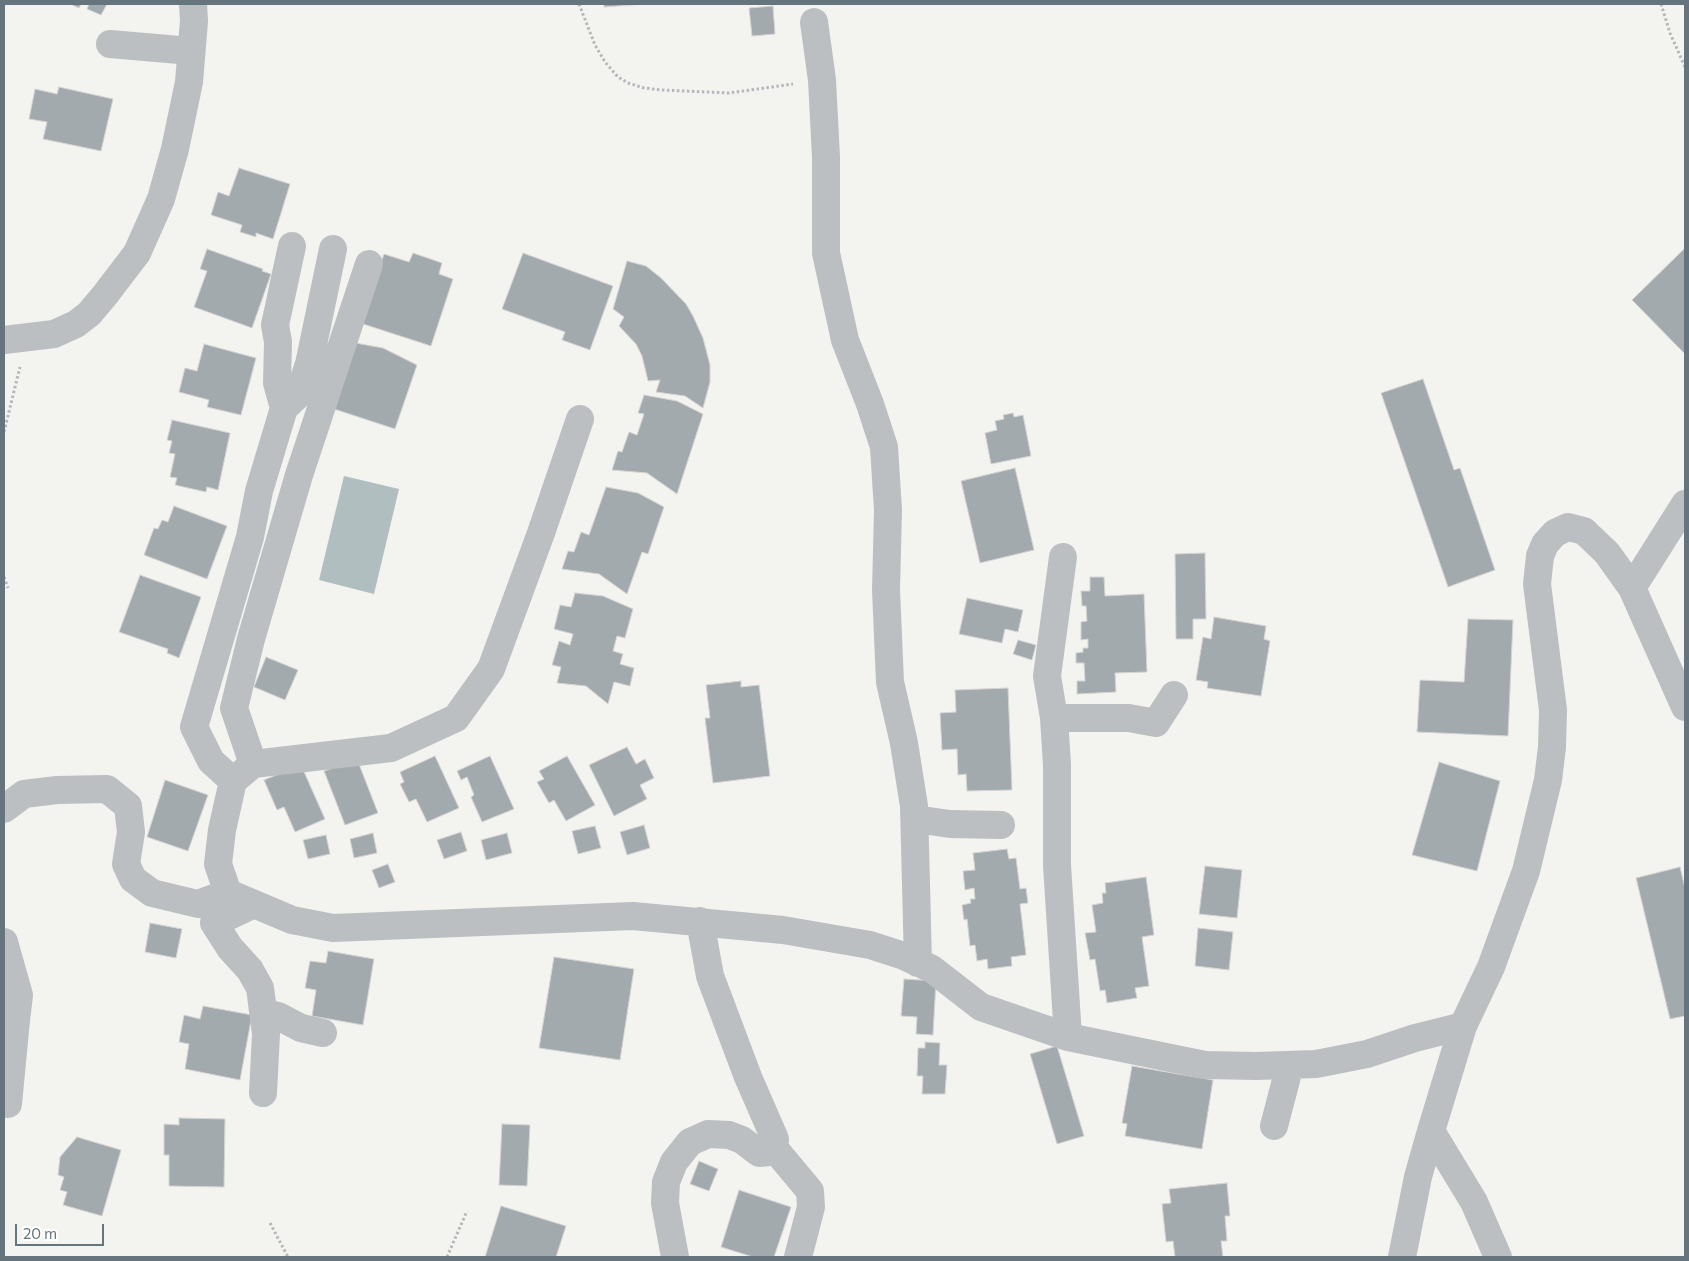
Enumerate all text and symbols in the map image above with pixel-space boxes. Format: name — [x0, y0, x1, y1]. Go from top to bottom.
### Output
scale bar — [18, 1214, 106, 1246]
text: 20 m — [23, 1224, 57, 1242]

